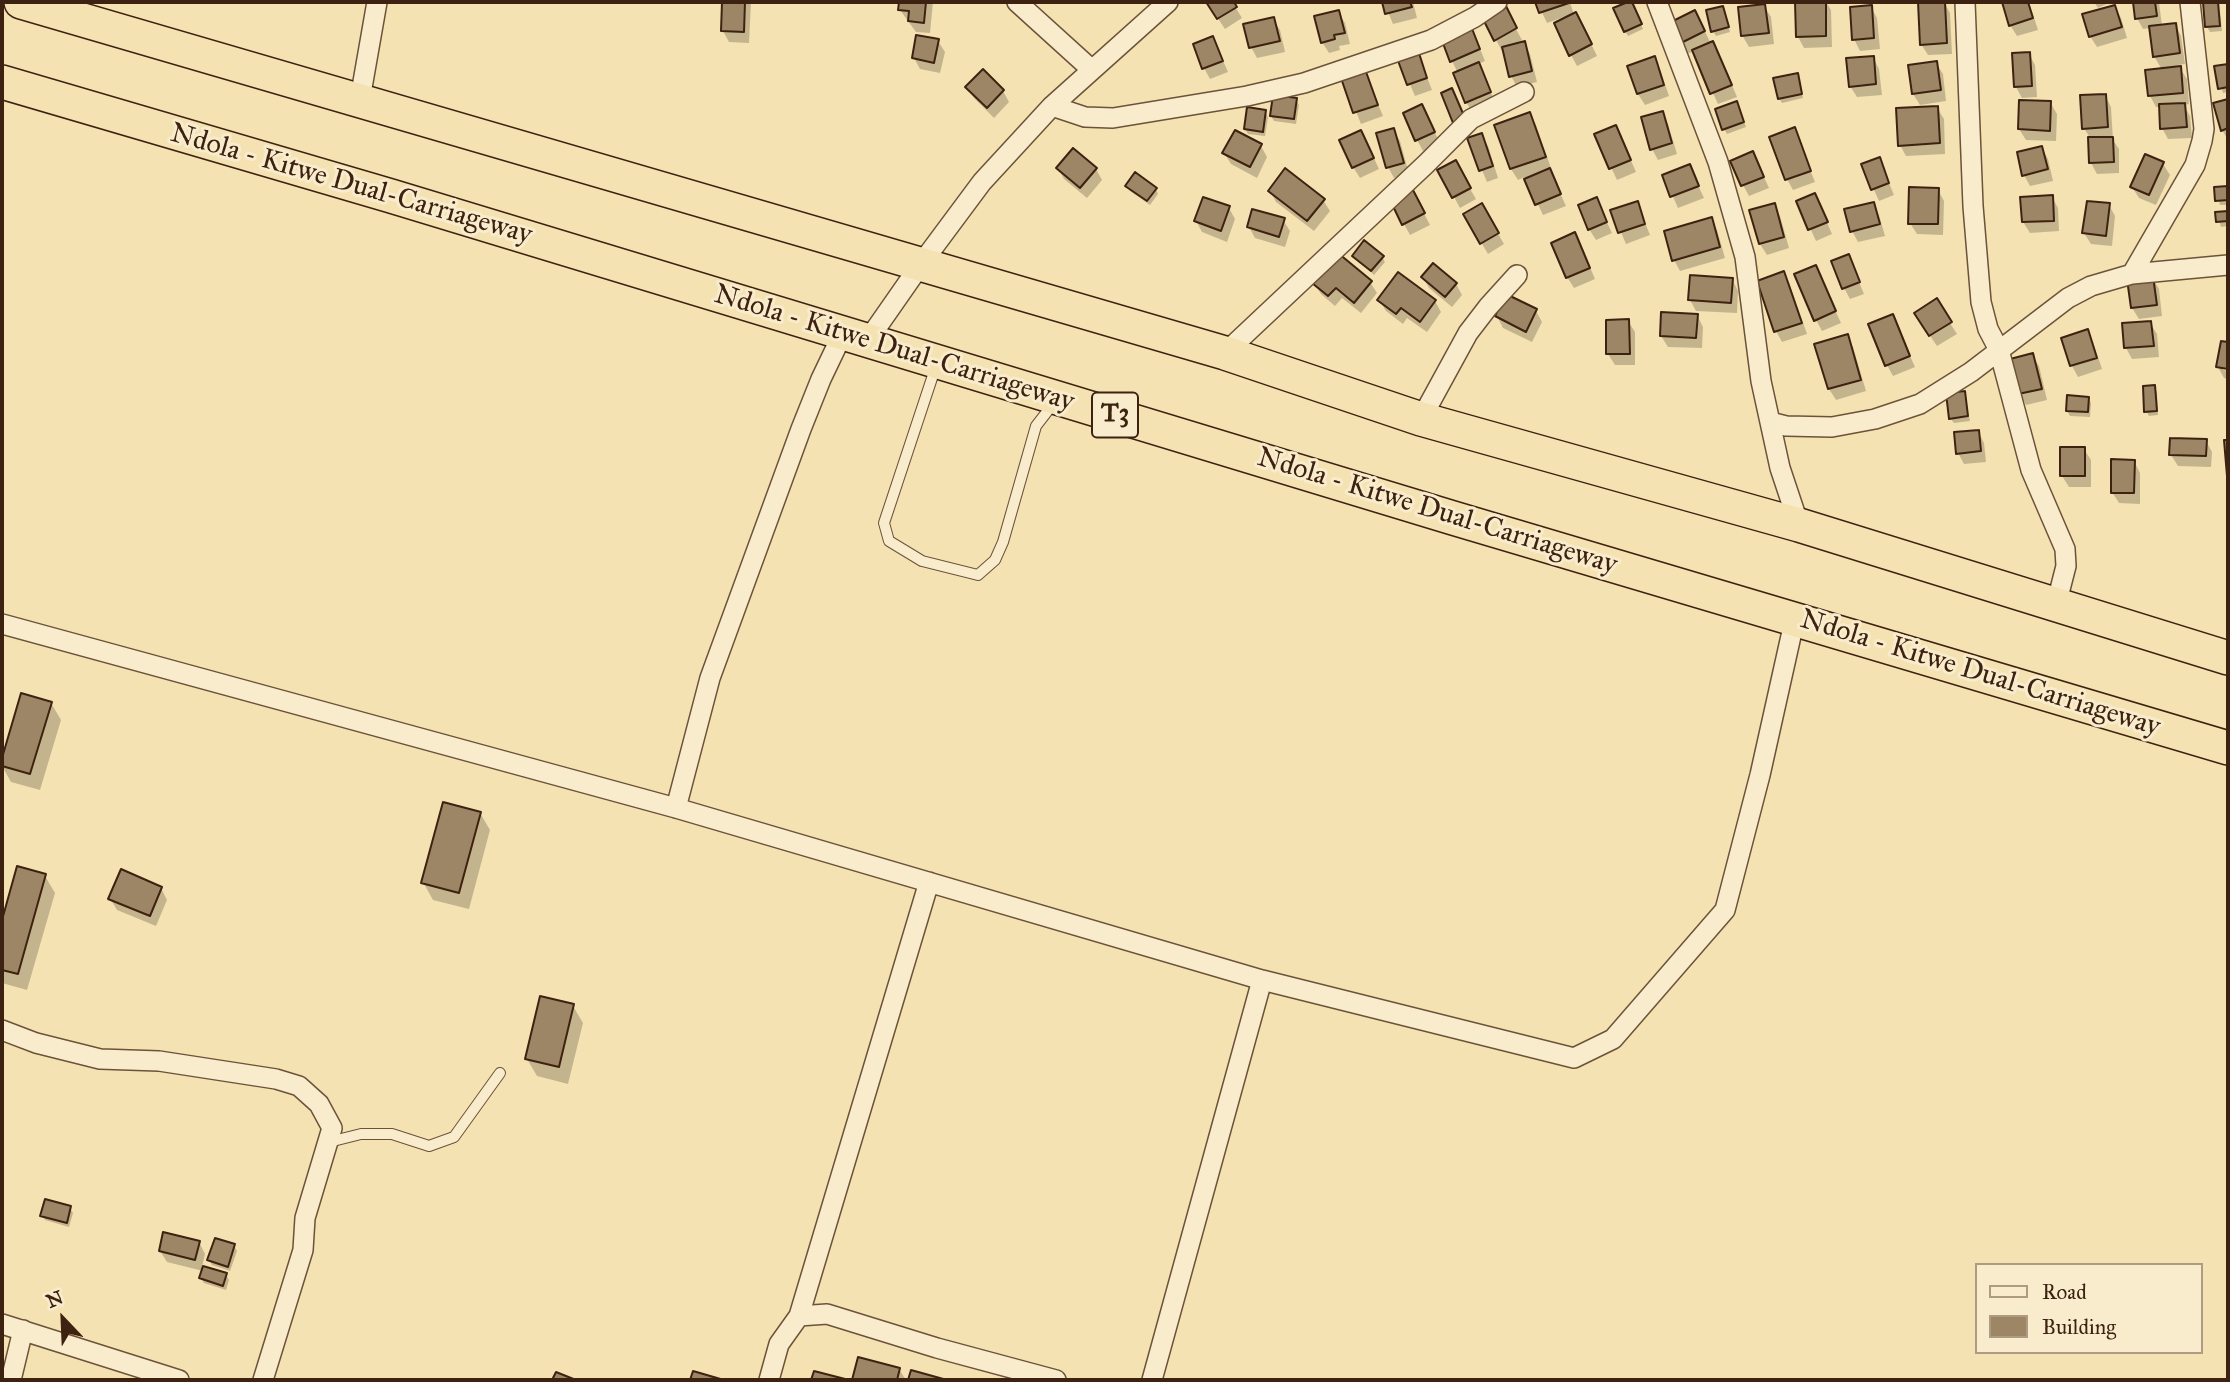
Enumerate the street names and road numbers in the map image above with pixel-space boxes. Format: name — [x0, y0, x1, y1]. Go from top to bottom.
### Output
street label: Ndola - Kitwe Dual-Carriageway — [166, 117, 536, 253]
street label: Ndola - Kitwe Dual-Carriageway — [710, 278, 1078, 420]
road number: T3 — [1092, 392, 1138, 438]
street label: Ndola - Kitwe Dual-Carriageway — [1253, 441, 1621, 583]
street label: Ndola - Kitwe Dual-Carriageway — [1796, 603, 2164, 745]

